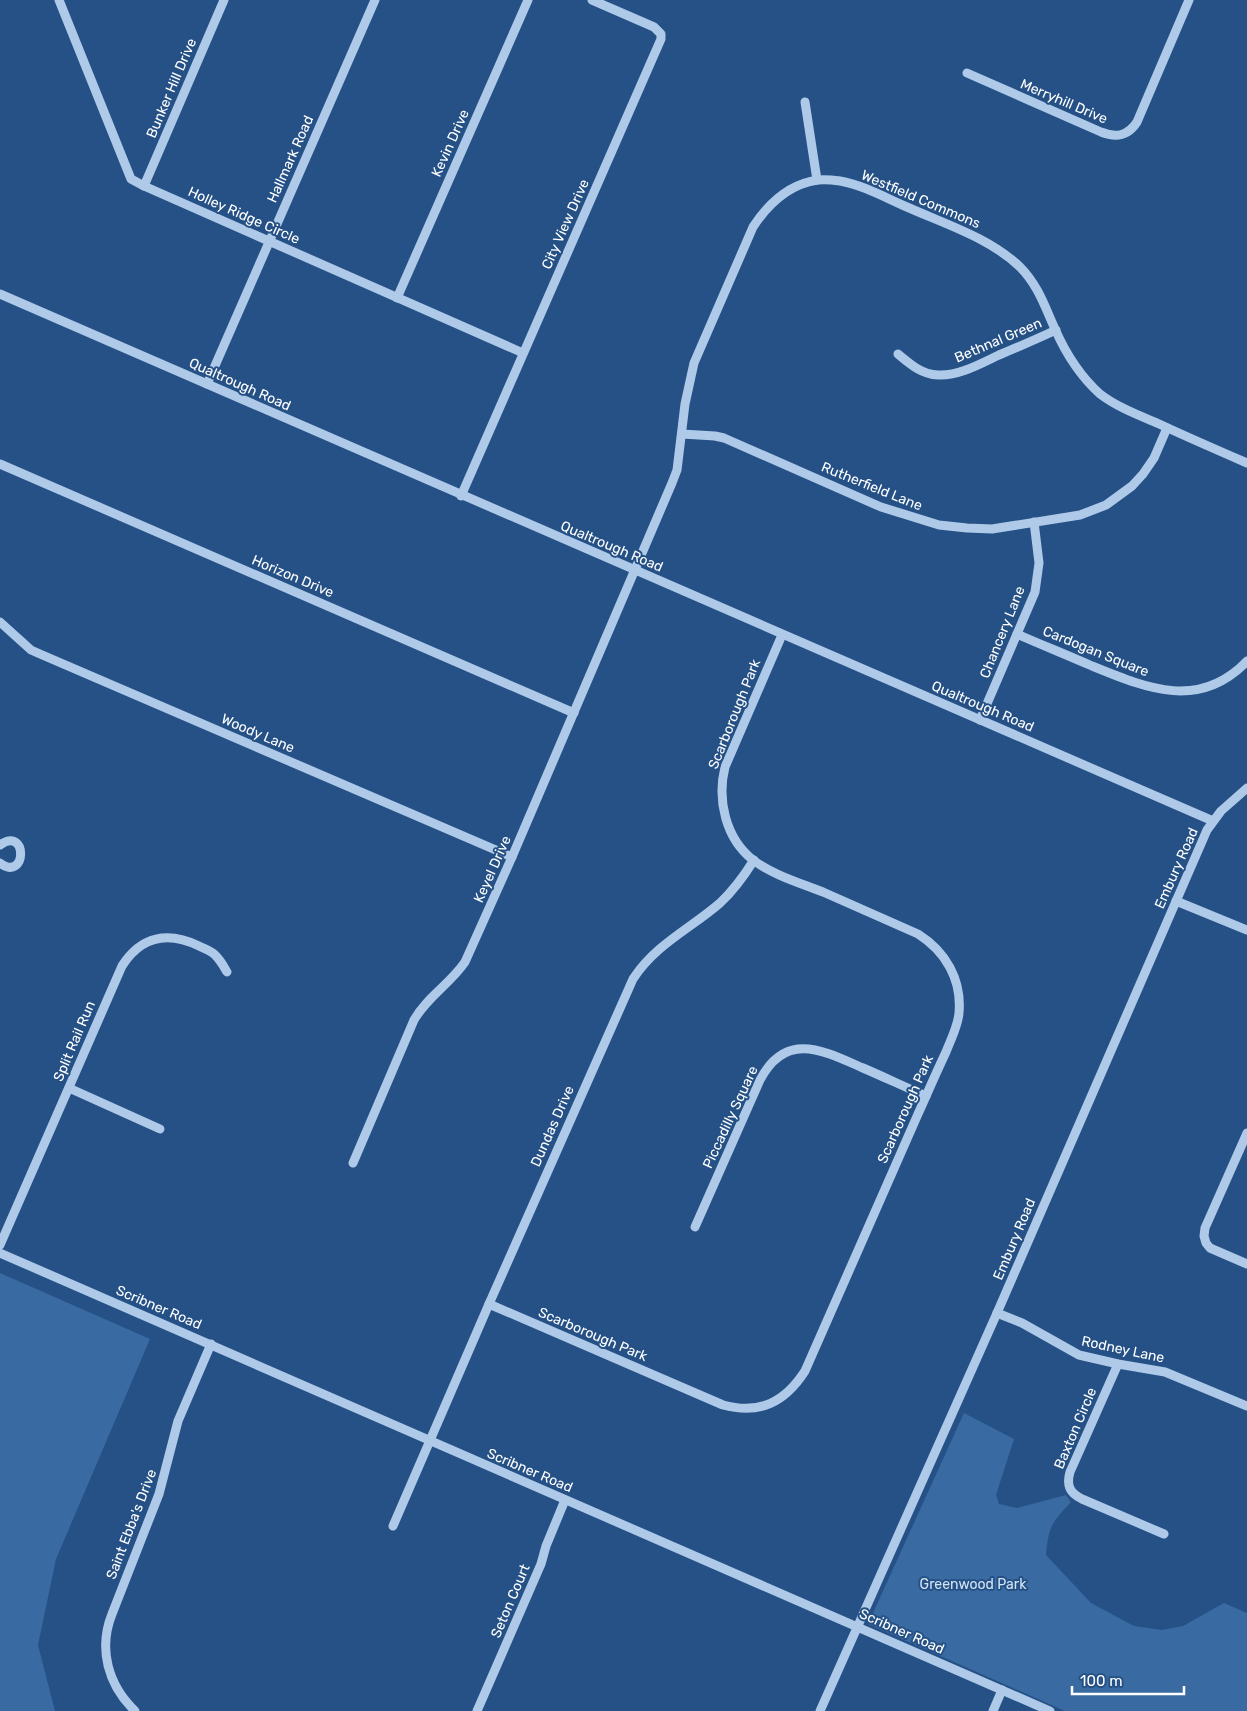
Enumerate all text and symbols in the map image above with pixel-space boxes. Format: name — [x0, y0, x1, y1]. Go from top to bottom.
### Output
street label: Bunker Hill Drive — [143, 36, 200, 141]
street label: Merryhill Drive — [1018, 75, 1110, 128]
street label: Kevin Drive — [428, 107, 473, 180]
street label: Hallmark Road — [264, 113, 317, 205]
street label: Westfield Commons — [859, 167, 983, 232]
street label: City View Drive — [538, 176, 593, 272]
street label: Holley Ridge Circle — [185, 183, 302, 248]
street label: Bethnal Green — [952, 314, 1044, 366]
street label: Qualtrough Road — [186, 354, 293, 415]
street label: Rutherfield Lane — [819, 458, 925, 515]
street label: Qualtrough Road — [558, 517, 666, 576]
street label: Horizon Drive — [249, 552, 337, 601]
street label: Chancery Lane — [976, 584, 1029, 681]
street label: Cardogan Square — [1040, 622, 1151, 681]
street label: Scarborough Park — [705, 656, 765, 772]
street label: Qualtrough Road — [929, 677, 1037, 736]
street label: Woody Lane — [219, 710, 297, 757]
street label: Embury Road — [1151, 825, 1202, 911]
street label: Keyel Drive — [470, 833, 515, 905]
street label: Split Rail Run — [50, 998, 99, 1084]
street label: Scarborough Park — [874, 1052, 937, 1166]
street label: Piccadilly Square — [699, 1063, 762, 1171]
street label: Dundas Drive — [527, 1083, 578, 1169]
street label: Embury Road — [990, 1196, 1039, 1283]
street label: Scribner Road — [113, 1282, 204, 1333]
street label: Scarborough Park — [536, 1304, 651, 1365]
street label: Rodney Lane — [1080, 1332, 1166, 1367]
street label: Baxton Circle — [1051, 1385, 1100, 1472]
street label: Scribner Road — [484, 1445, 575, 1496]
street label: Saint Ebba's Drive — [103, 1467, 160, 1582]
street label: Seton Court — [487, 1561, 534, 1641]
park label: Greenwood Park — [920, 1576, 1027, 1593]
street label: Scribner Road — [857, 1605, 947, 1658]
scale bar — [1072, 1664, 1184, 1696]
text: 100 m — [1080, 1672, 1122, 1690]

